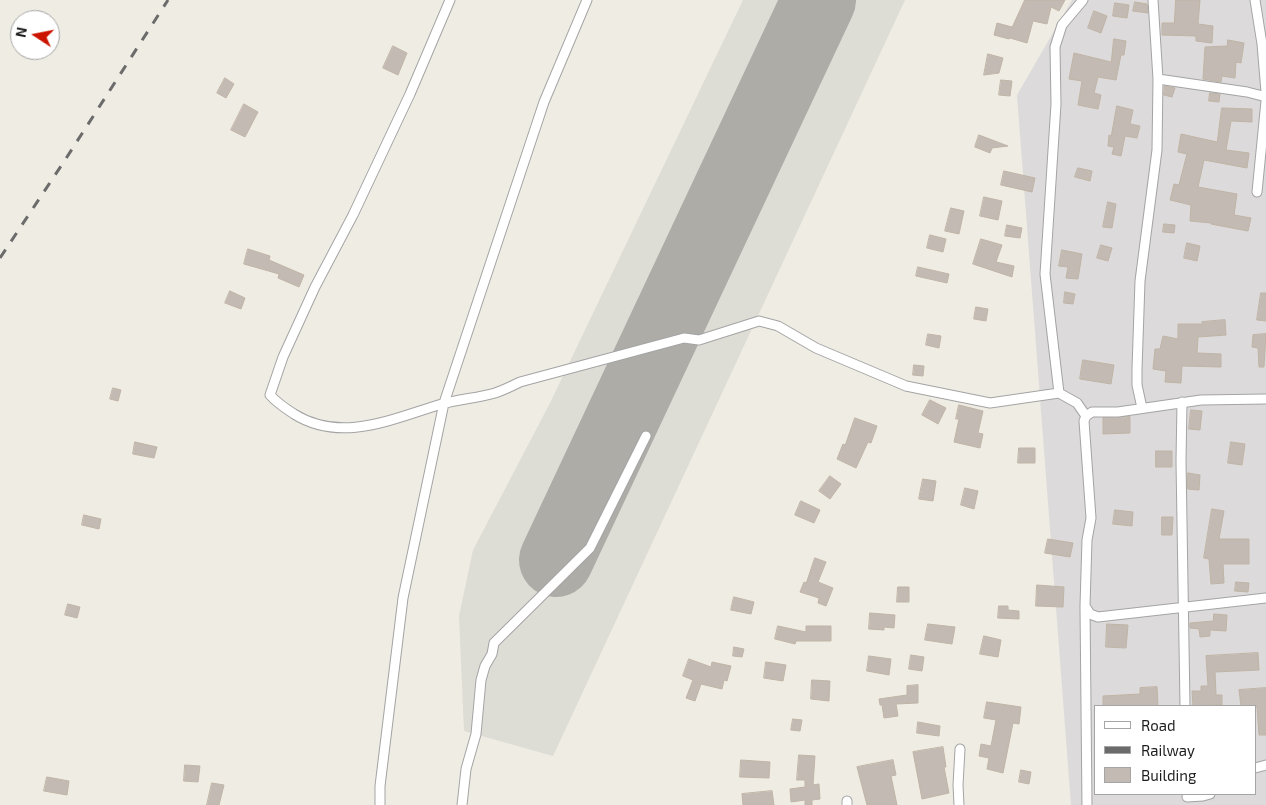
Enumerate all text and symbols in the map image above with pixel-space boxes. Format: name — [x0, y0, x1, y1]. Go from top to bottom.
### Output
north arrow — [10, 10, 60, 60]
text: N — [11, 26, 30, 39]
legend — [1094, 705, 1256, 795]
text: Road — [1141, 716, 1176, 734]
text: Railway — [1141, 741, 1195, 759]
text: Building — [1141, 766, 1196, 784]

